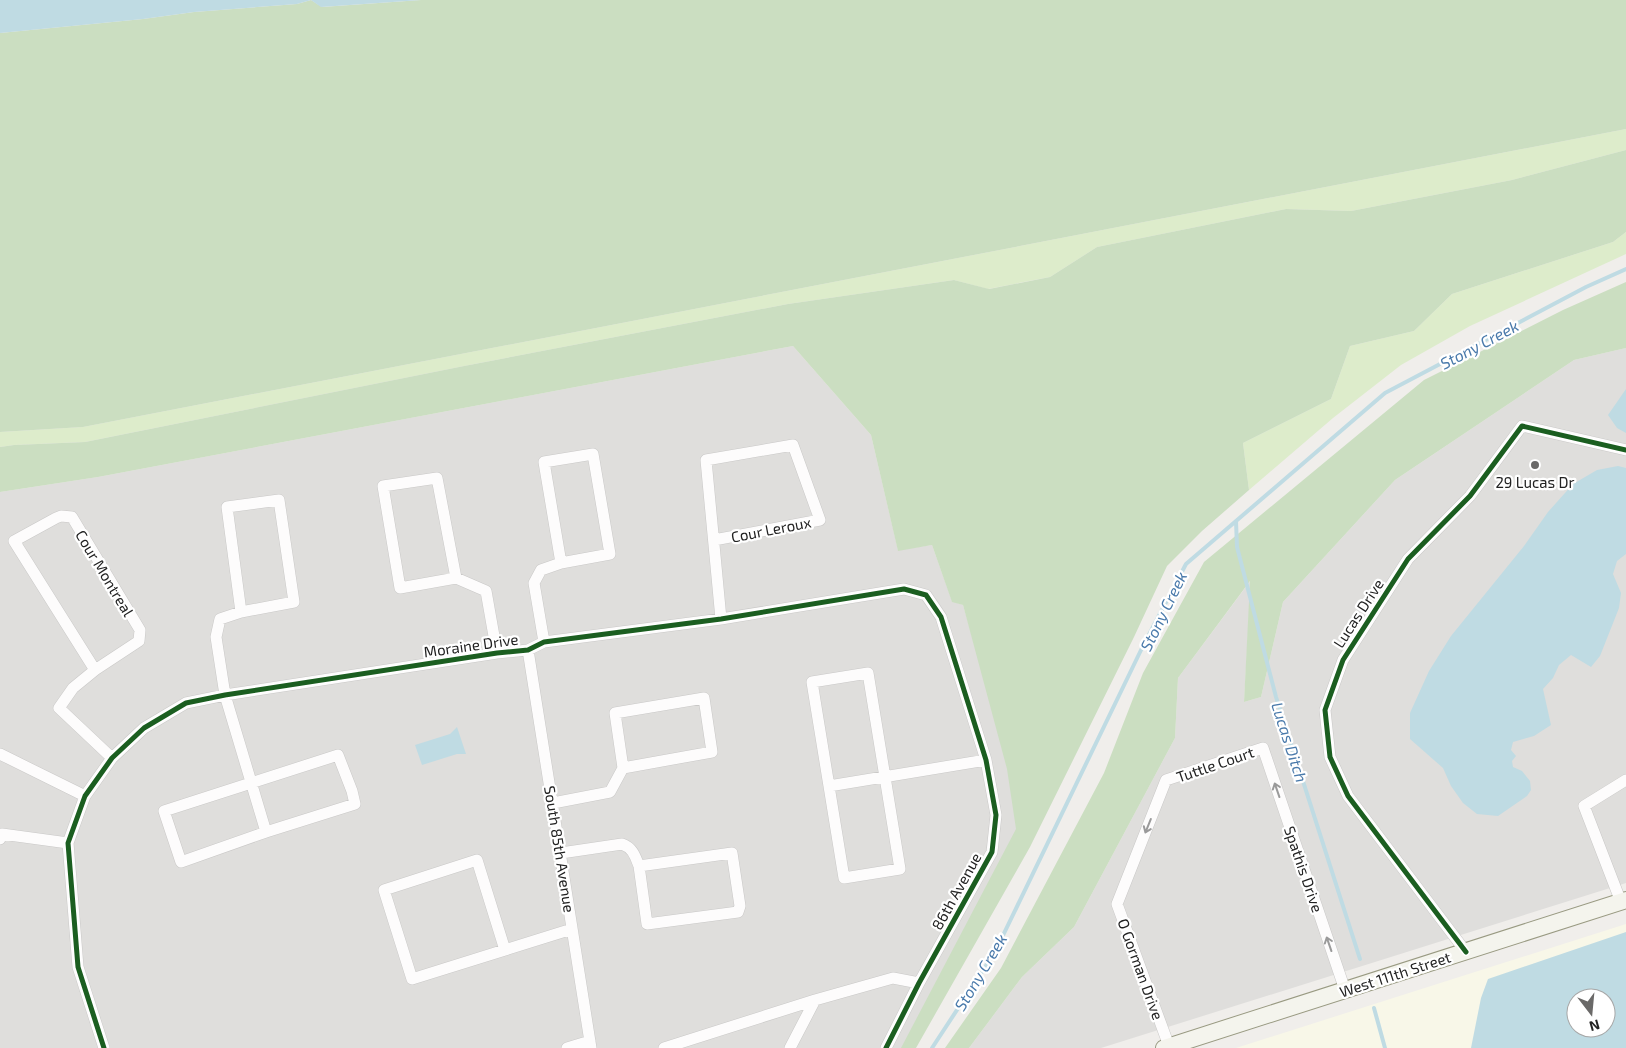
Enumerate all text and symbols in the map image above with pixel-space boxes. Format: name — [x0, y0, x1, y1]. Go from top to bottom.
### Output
water label: Stony Creek — [1437, 315, 1522, 373]
marker: 29 Lucas Dr — [1529, 459, 1541, 471]
place label: 29 Lucas Dr — [1495, 473, 1575, 491]
street label: Cour Leroux — [729, 512, 813, 546]
street label: Cour Montreal — [72, 527, 138, 620]
water label: Stony Creek — [1136, 568, 1191, 654]
street label: Lucas Drive — [1329, 575, 1387, 651]
street label: Moraine Drive — [423, 629, 519, 661]
water label: Lucas Ditch — [1268, 699, 1312, 785]
street label: Tuttle Court — [1174, 742, 1256, 786]
one-way arrow — [1272, 782, 1282, 798]
street label: South 85th Avenue — [541, 784, 579, 914]
one-way arrow — [1143, 818, 1152, 833]
street label: Spathis Drive — [1281, 823, 1327, 915]
street label: 86th Avenue — [927, 849, 985, 933]
street label: O Gorman Drive — [1114, 916, 1168, 1022]
water label: Stony Creek — [950, 930, 1011, 1014]
one-way arrow — [1324, 937, 1333, 952]
street label: West 111th Street — [1337, 947, 1453, 1000]
north arrow — [1566, 988, 1616, 1038]
text: N — [1588, 1016, 1602, 1036]

